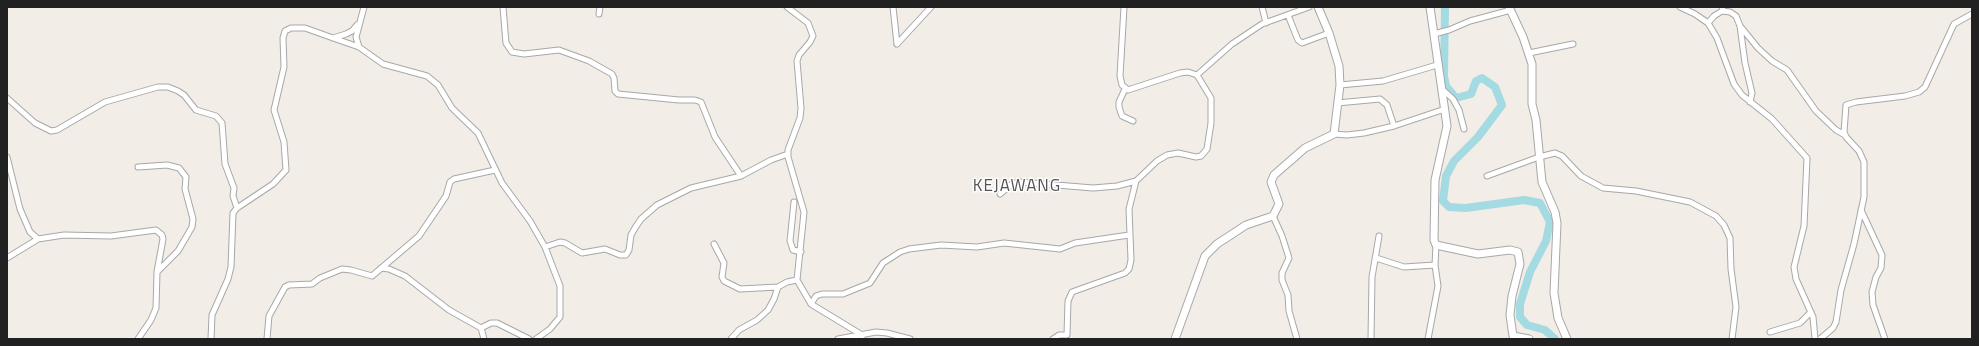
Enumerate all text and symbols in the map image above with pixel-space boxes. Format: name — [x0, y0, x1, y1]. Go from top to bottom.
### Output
district label: KEJAWANG — [973, 177, 1061, 197]

